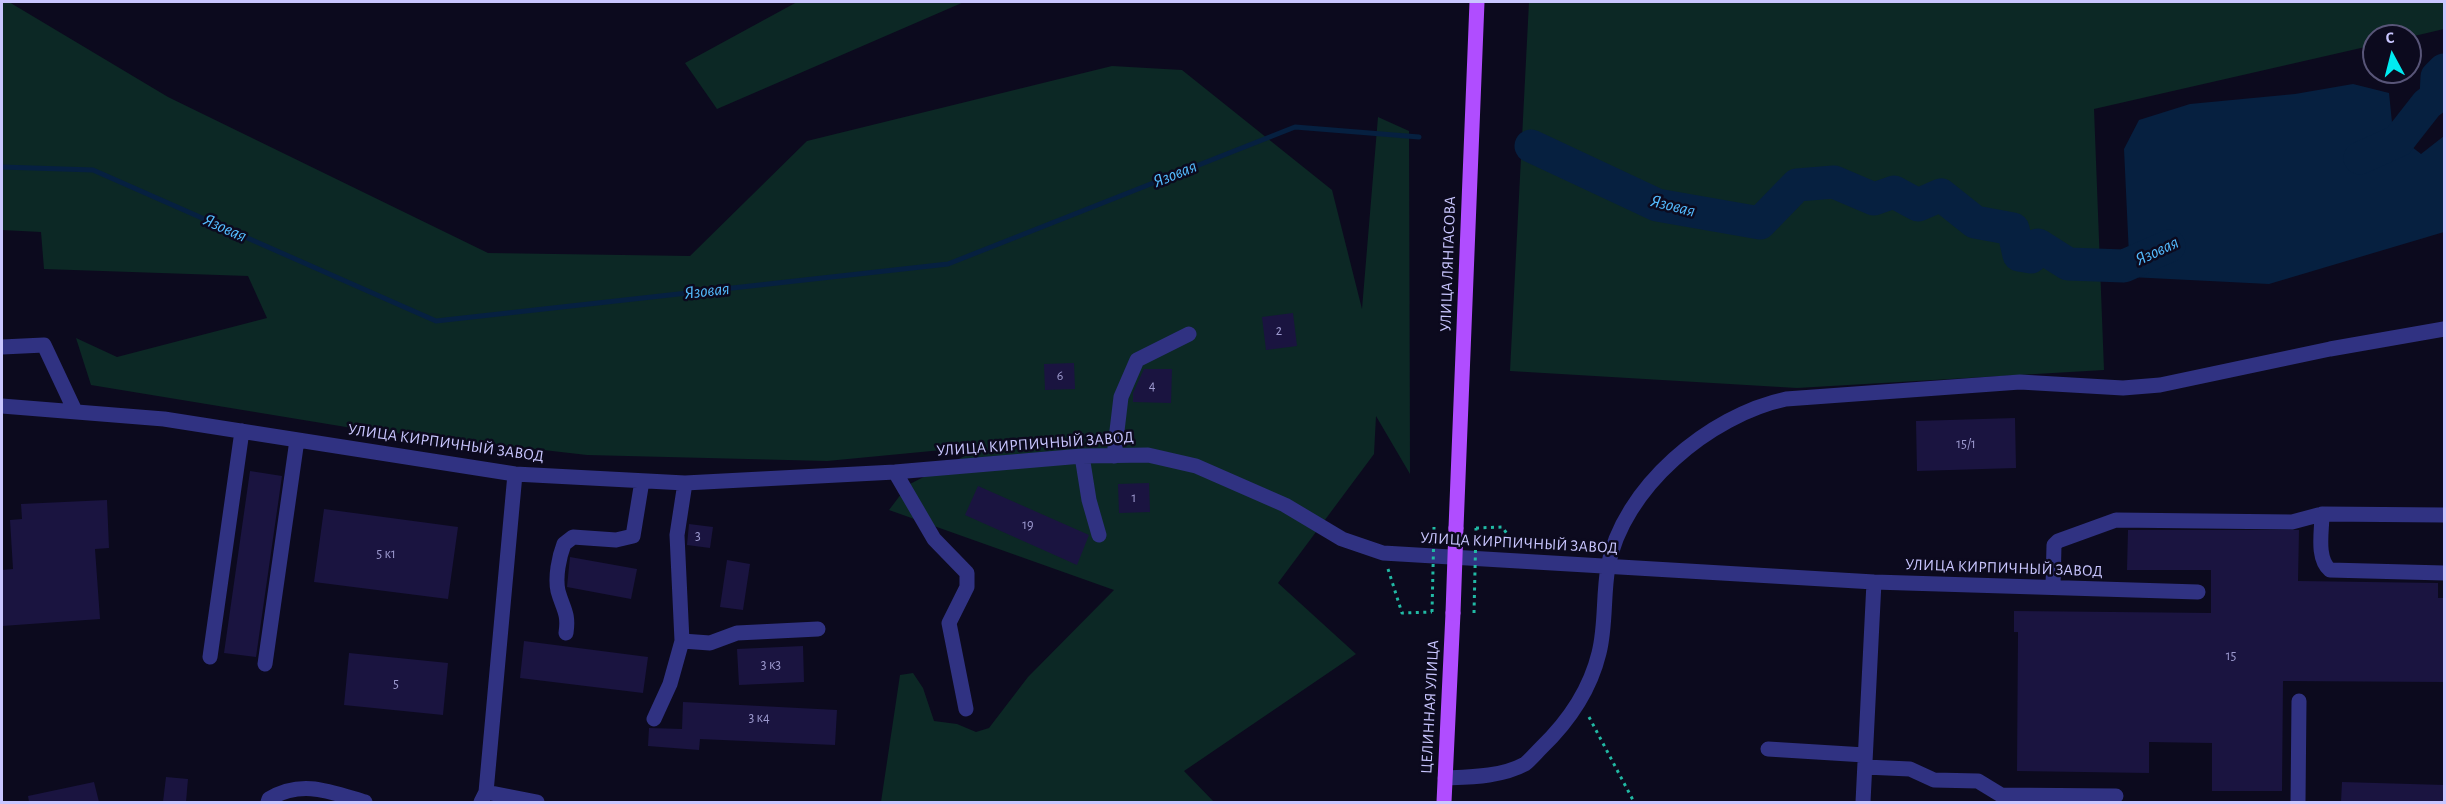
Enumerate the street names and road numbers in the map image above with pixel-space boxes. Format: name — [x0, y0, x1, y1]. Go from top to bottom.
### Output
street label: УЛИЦА ЛЯНГАСОВА — [1436, 196, 1460, 332]
street label: УЛИЦА КИРПИЧНЫЙ ЗАВОД — [347, 420, 545, 466]
street label: УЛИЦА КИРПИЧНЫЙ ЗАВОД — [936, 428, 1134, 460]
street label: УЛИЦА КИРПИЧНЫЙ ЗАВОД — [1420, 528, 1618, 558]
street label: УЛИЦА КИРПИЧНЫЙ ЗАВОД — [1905, 555, 2103, 581]
street label: ЦЕЛИННАЯ УЛИЦА — [1417, 640, 1443, 774]

